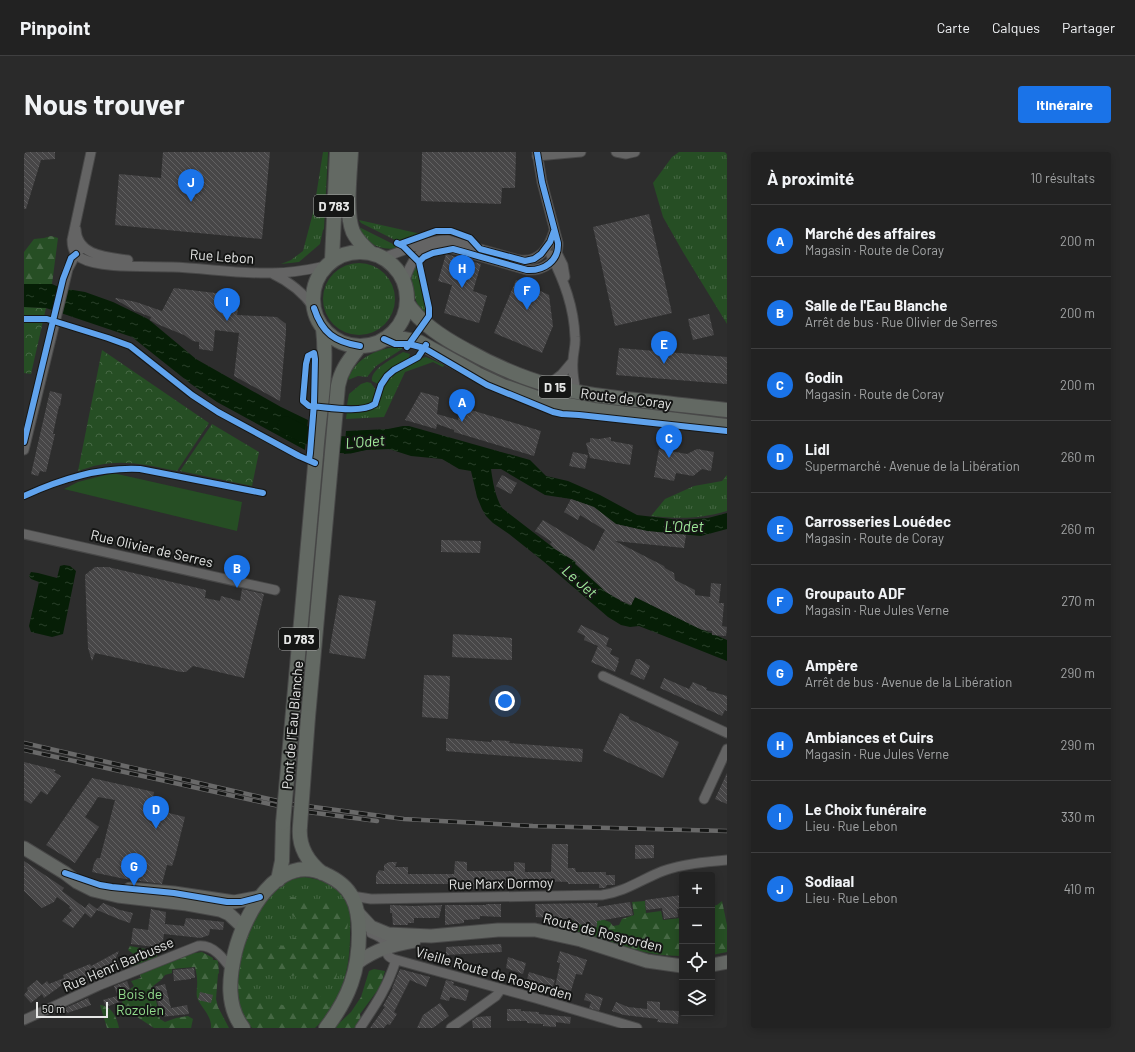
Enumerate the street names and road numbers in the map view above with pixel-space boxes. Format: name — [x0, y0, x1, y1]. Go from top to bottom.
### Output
road number: D 783 — [314, 195, 354, 217]
street label: Rue Lebon — [189, 245, 255, 267]
road number: D 15 — [539, 376, 571, 398]
street label: Route de Coray — [580, 384, 673, 412]
street label: Rue Olivier de Serres — [89, 526, 215, 570]
road number: D 783 — [279, 628, 319, 650]
street label: Pont de l'Eau Blanche — [278, 660, 306, 790]
street label: Rue Marx Dormoy — [448, 874, 554, 892]
street label: Route de Rosporden — [541, 909, 665, 955]
street label: Rue Henri Barbusse — [60, 933, 176, 995]
street label: Vieille Route de Rosporden — [414, 942, 574, 1004]

